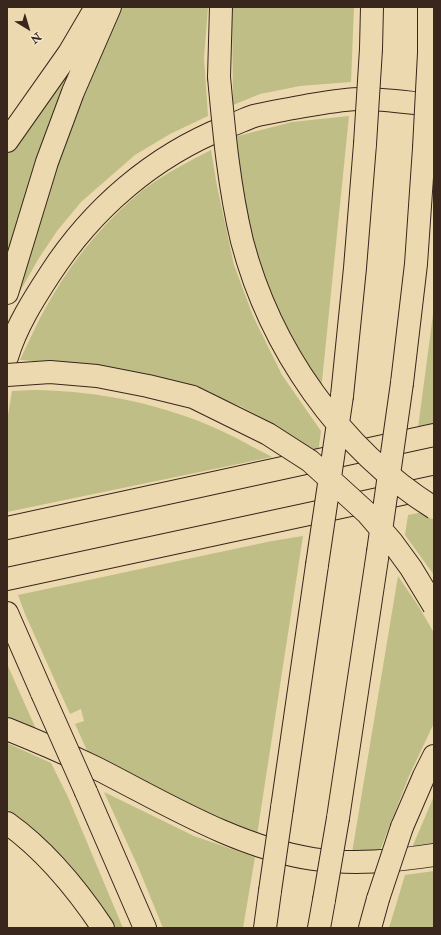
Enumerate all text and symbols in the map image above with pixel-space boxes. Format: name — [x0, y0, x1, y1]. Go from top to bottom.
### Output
north arrow — [8, 8, 48, 48]
text: N — [28, 30, 44, 46]

